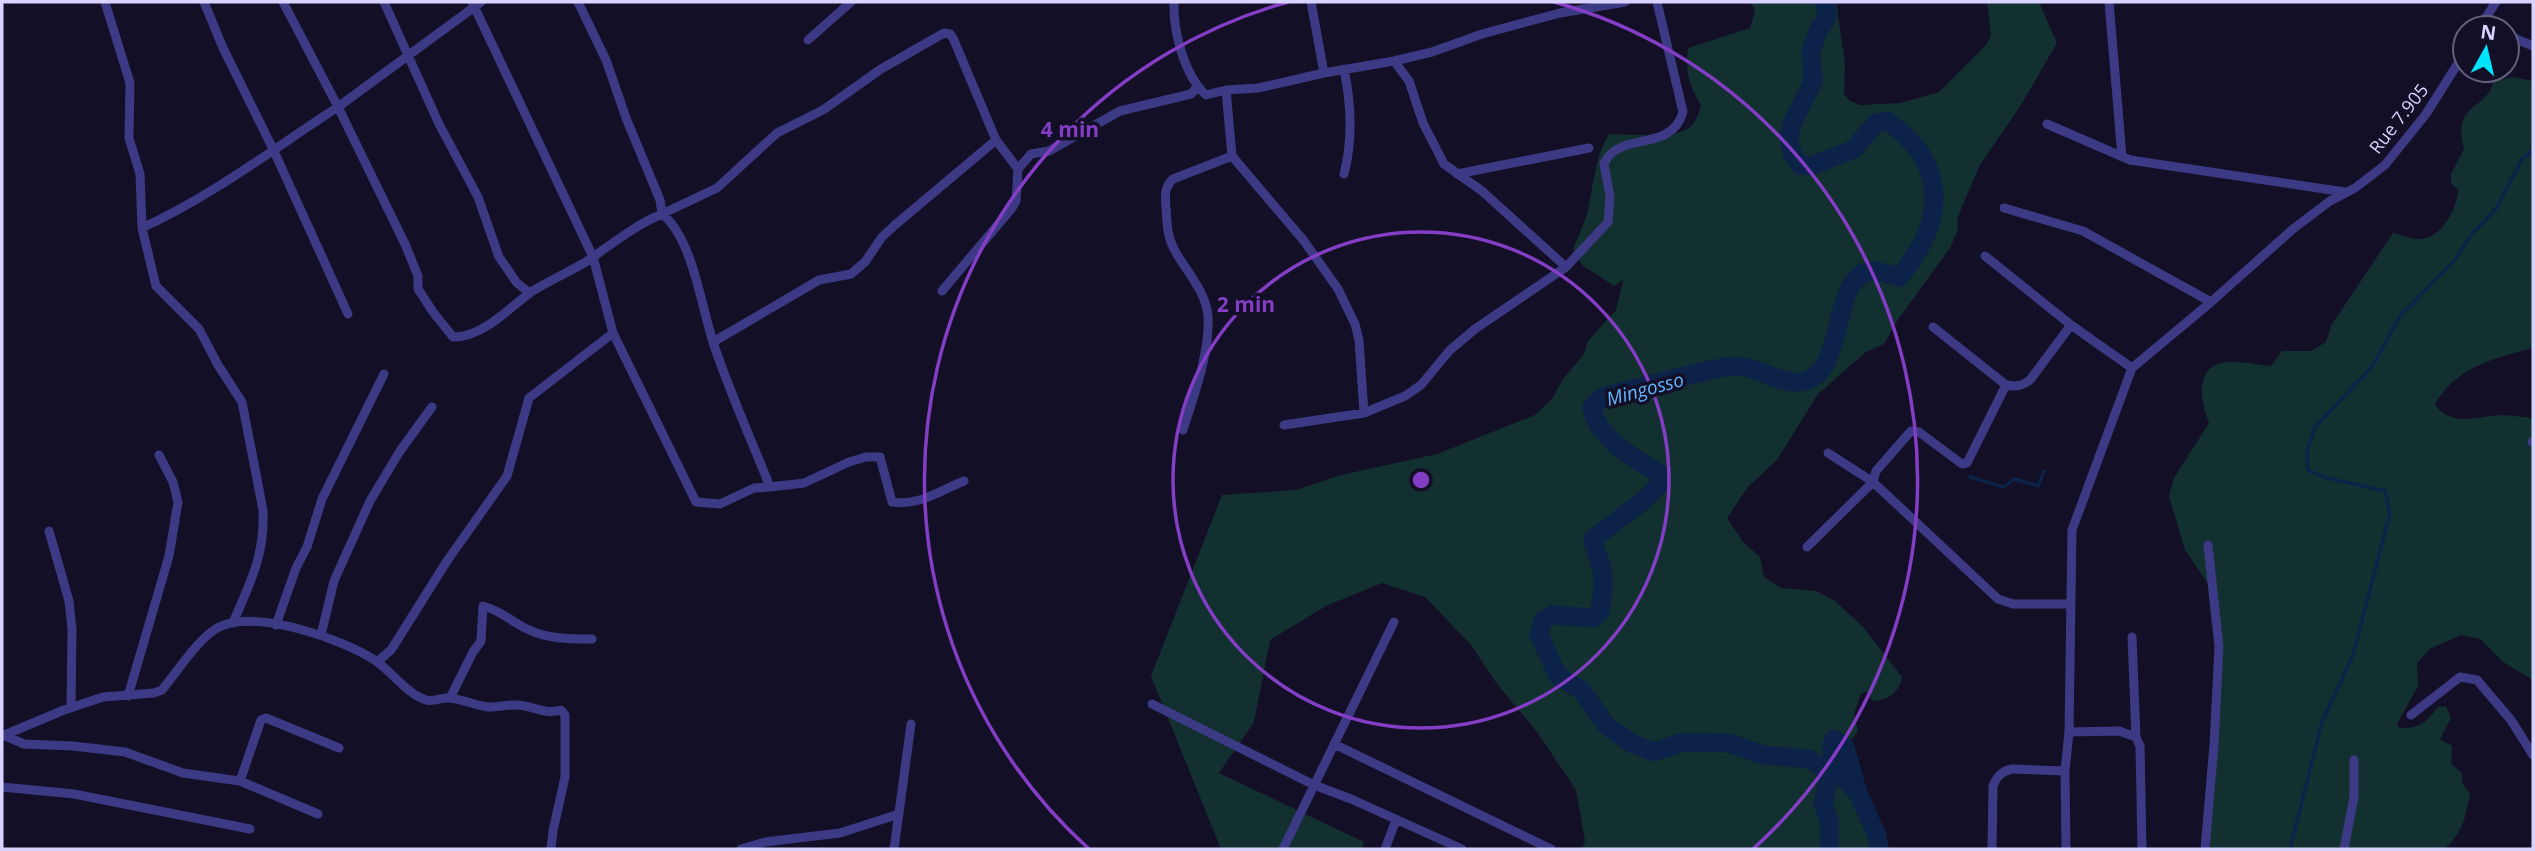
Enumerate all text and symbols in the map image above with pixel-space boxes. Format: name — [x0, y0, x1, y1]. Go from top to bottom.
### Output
north arrow — [2451, 14, 2521, 84]
text: N — [2479, 18, 2498, 46]
street label: Rue 7.905 — [2363, 78, 2433, 158]
text: 4 min — [1041, 115, 1099, 143]
text: 2 min — [1217, 290, 1275, 318]
water label: Mingosso — [1603, 366, 1687, 412]
centre of rings — [1409, 468, 1433, 492]

